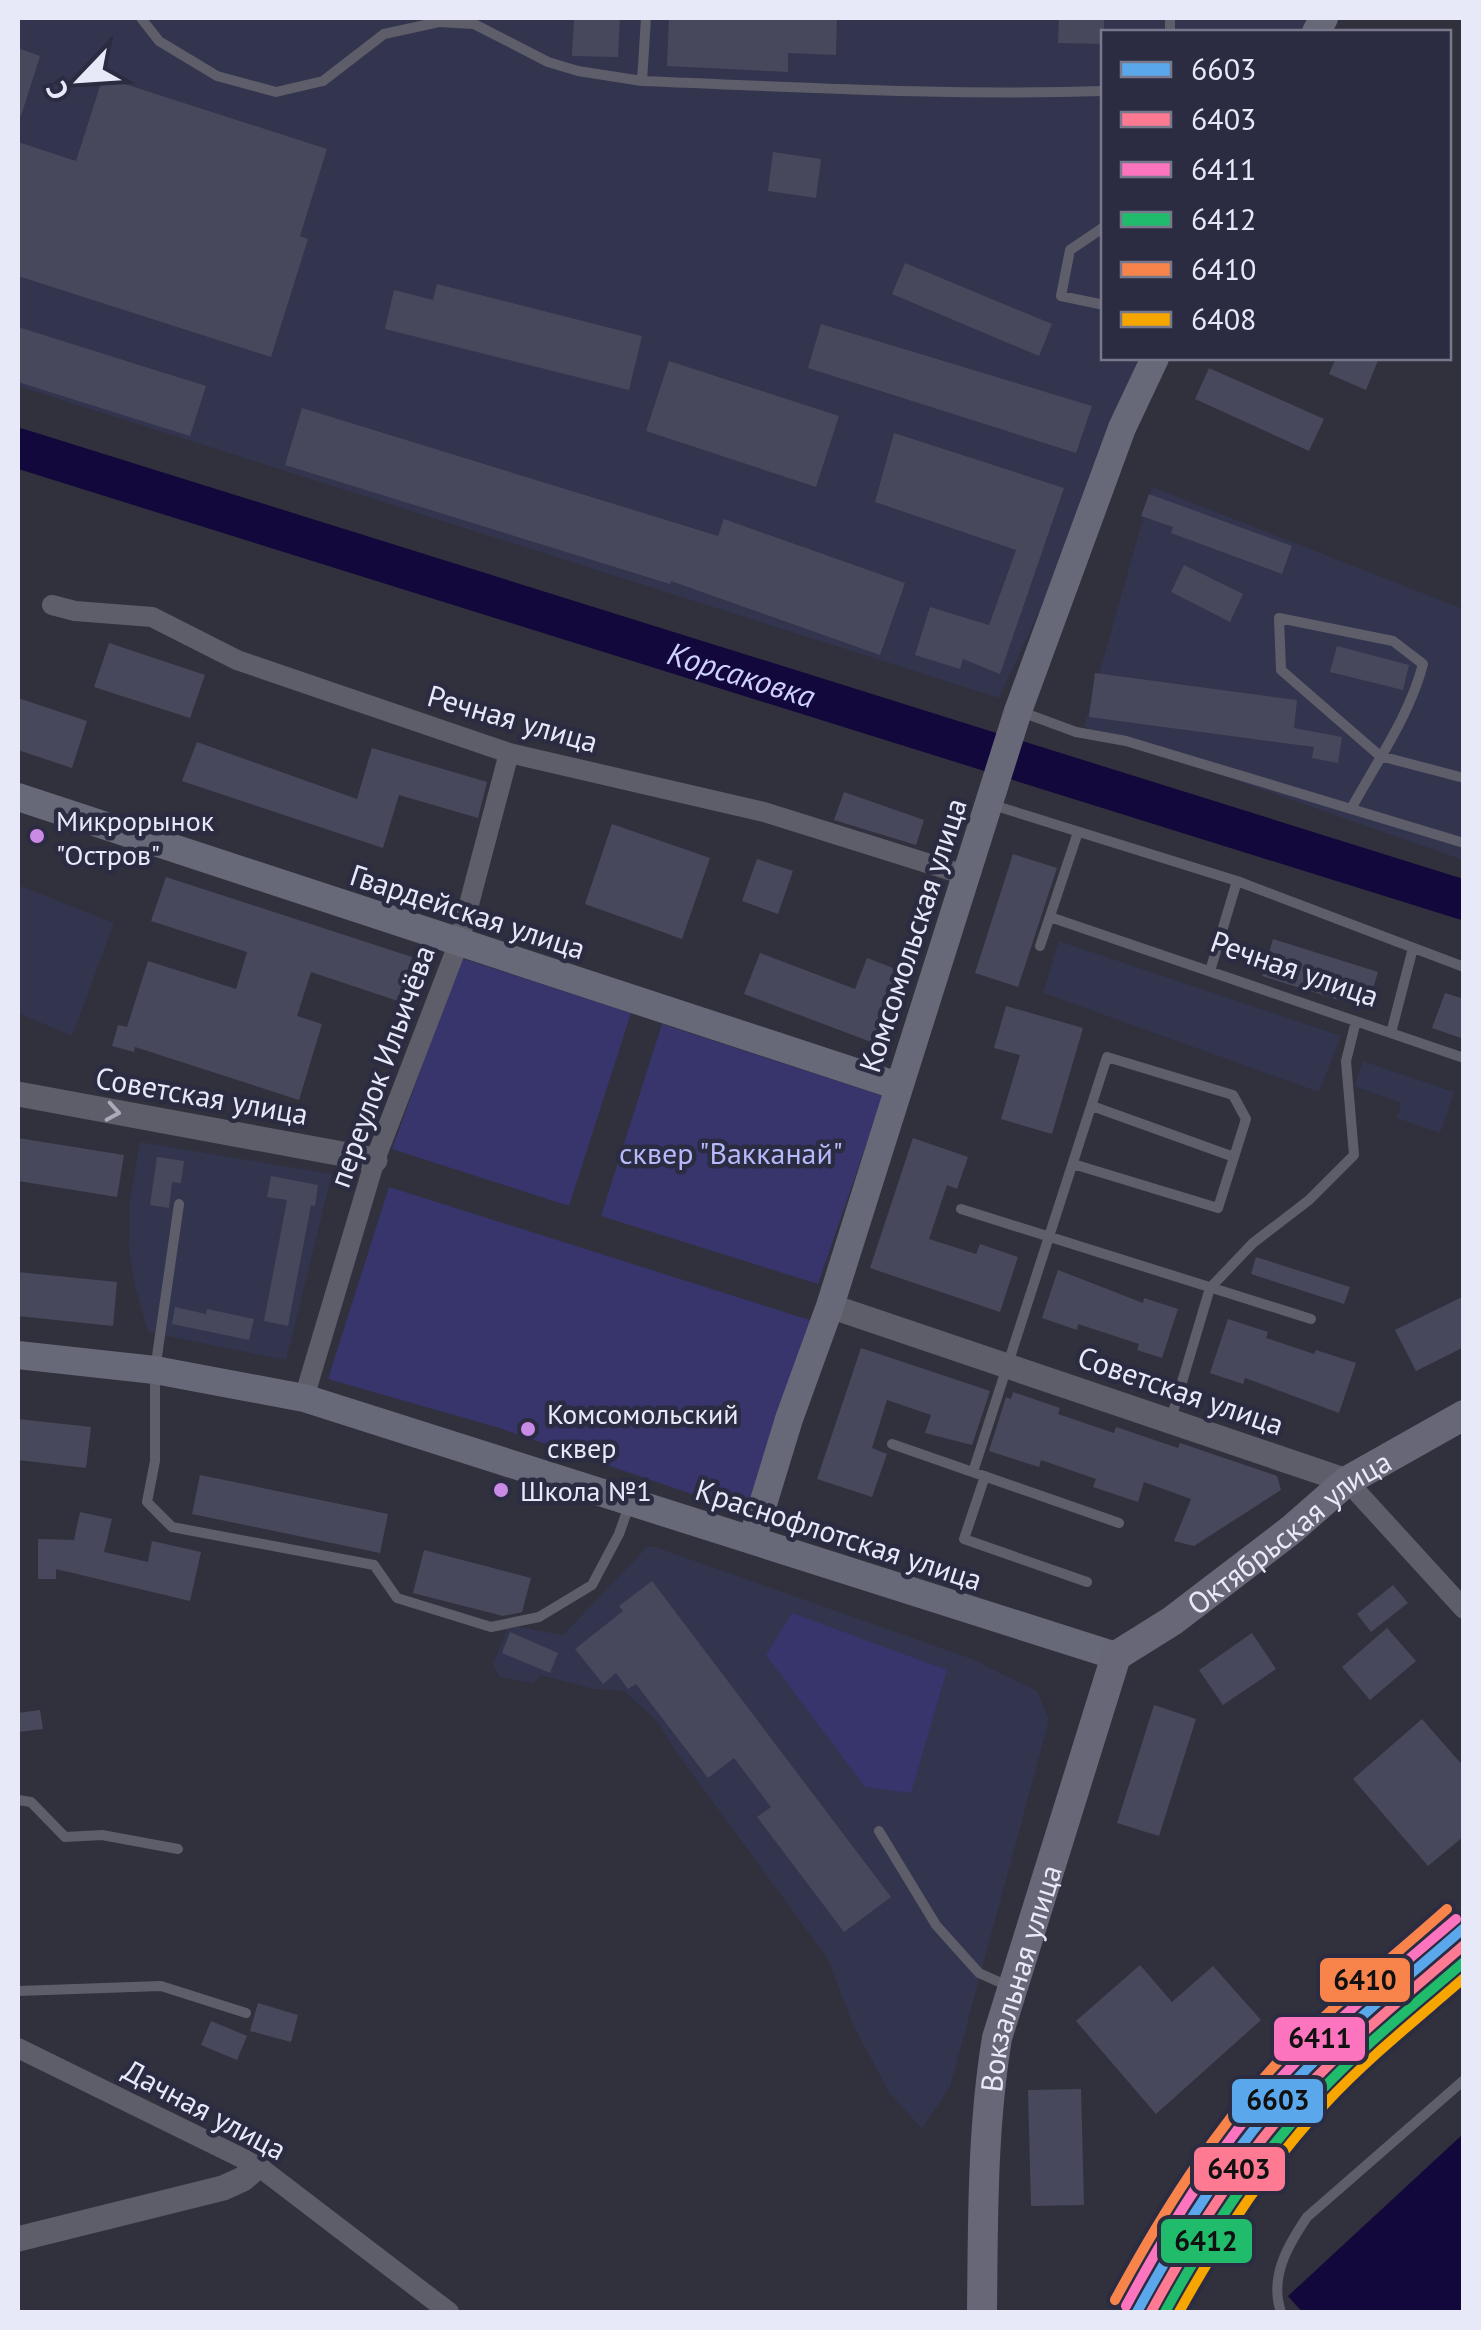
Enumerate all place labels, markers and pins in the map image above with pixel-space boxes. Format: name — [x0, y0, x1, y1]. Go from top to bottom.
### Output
place label: Микрорынок "Остров" — [56, 802, 215, 873]
marker: Микрорынок "Остров" — [27, 826, 47, 846]
place label: Комсомольский сквер — [547, 1395, 739, 1466]
marker: Комсомольский сквер — [518, 1419, 538, 1439]
place label: Школа №1 — [520, 1472, 652, 1509]
marker: Школа №1 — [491, 1480, 511, 1500]

